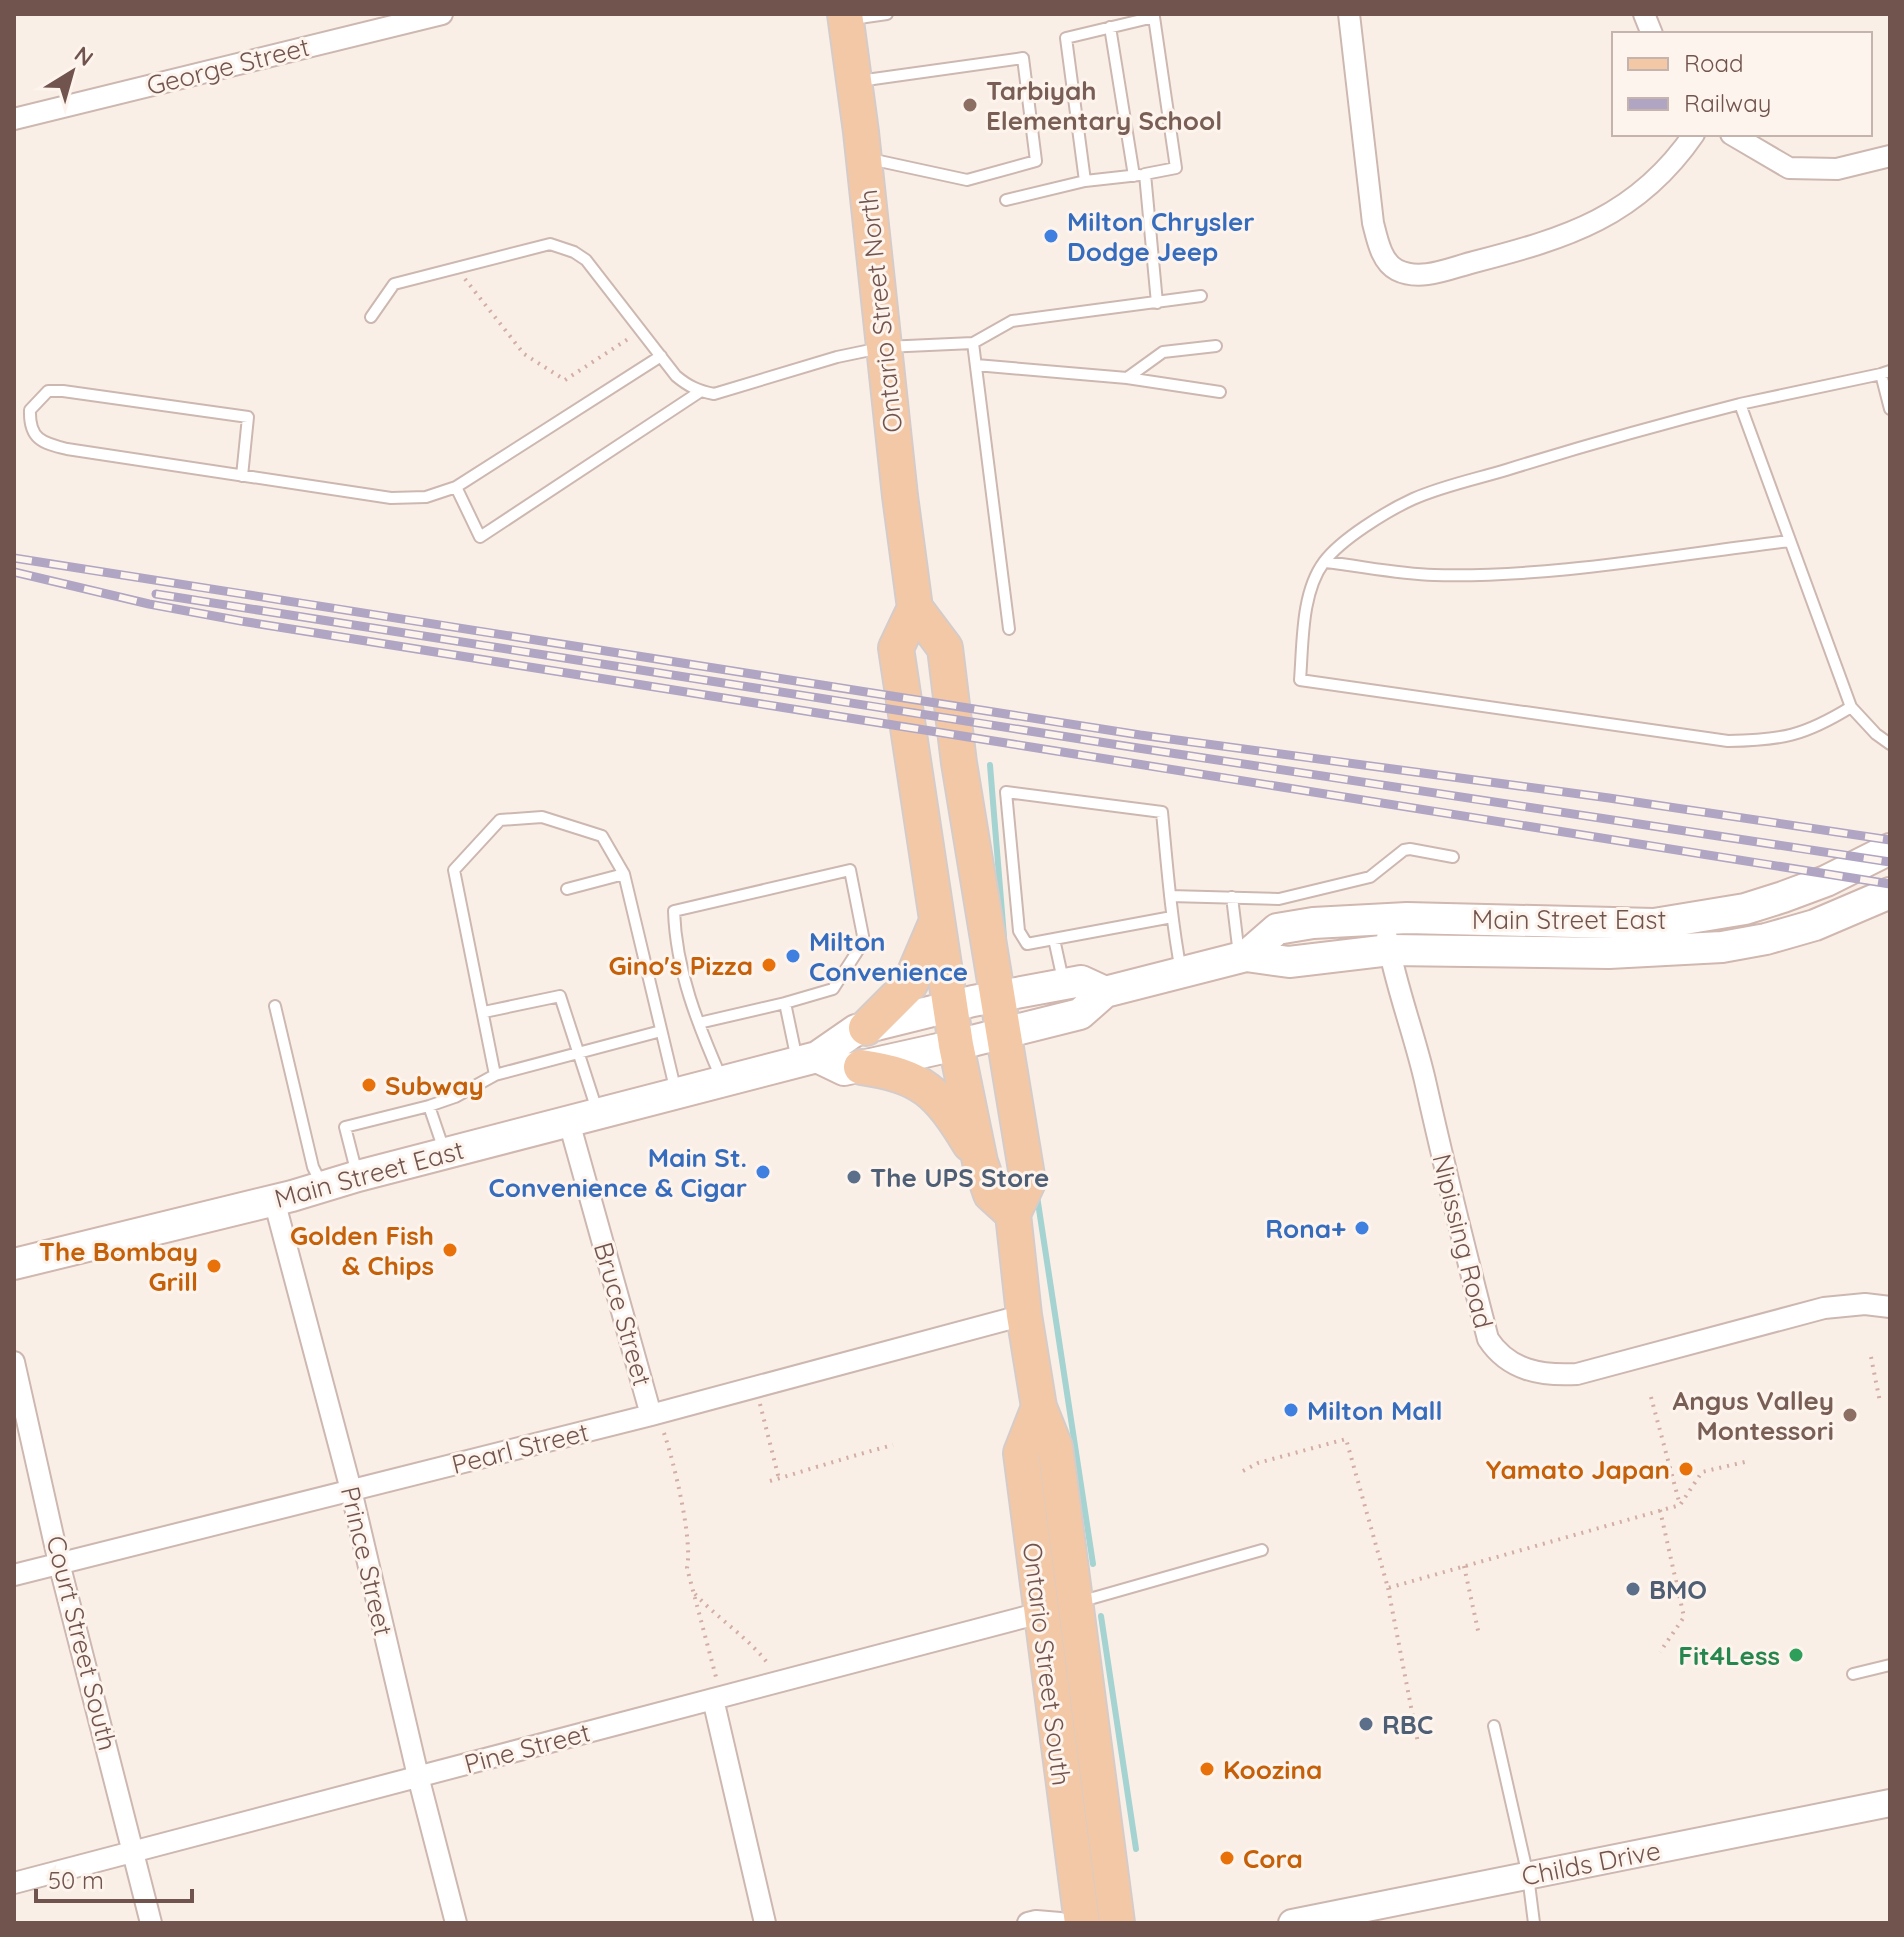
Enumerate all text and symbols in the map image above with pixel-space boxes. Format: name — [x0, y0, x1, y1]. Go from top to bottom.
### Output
street label: George Street — [143, 30, 313, 102]
north arrow — [32, 32, 112, 112]
legend — [1612, 32, 1872, 136]
text: N — [69, 40, 99, 72]
text: Road — [1684, 48, 1744, 78]
place label: Tarbiyah Elementary School — [986, 74, 1222, 137]
text: Railway — [1684, 88, 1771, 118]
marker: Tarbiyah Elementary School — [961, 96, 979, 114]
street label: Ontario Street North — [851, 188, 909, 434]
place label: Milton Chrysler Dodge Jeep — [1067, 205, 1255, 268]
marker: Milton Chrysler Dodge Jeep — [1042, 227, 1060, 245]
street label: Main Street East — [1472, 903, 1666, 936]
place label: Milton Convenience — [809, 925, 968, 988]
marker: Milton Convenience — [784, 947, 802, 965]
place label: Gino's Pizza — [608, 949, 753, 982]
marker: Gino's Pizza — [760, 956, 778, 974]
place label: Subway — [385, 1069, 484, 1102]
marker: Subway — [360, 1076, 378, 1094]
street label: Main Street East — [271, 1133, 467, 1215]
place label: Main St. Convenience & Cigar — [488, 1141, 747, 1204]
street label: Nipissing Road — [1425, 1150, 1501, 1332]
place label: The UPS Store — [870, 1161, 1049, 1194]
marker: Main St. Convenience & Cigar — [754, 1163, 772, 1181]
marker: The UPS Store — [845, 1168, 863, 1186]
place label: Rona+ — [1265, 1212, 1346, 1245]
place label: Golden Fish & Chips — [290, 1219, 434, 1282]
marker: Rona+ — [1353, 1219, 1371, 1237]
place label: The Bombay Grill — [39, 1235, 198, 1298]
street label: Bruce Street — [587, 1238, 659, 1390]
marker: Golden Fish & Chips — [441, 1241, 459, 1259]
marker: The Bombay Grill — [205, 1257, 223, 1275]
place label: Angus Valley Montessori — [1673, 1384, 1834, 1447]
place label: Milton Mall — [1307, 1394, 1443, 1427]
marker: Milton Mall — [1282, 1401, 1300, 1419]
marker: Angus Valley Montessori — [1841, 1406, 1859, 1424]
street label: Pearl Street — [448, 1415, 592, 1481]
place label: Yamato Japan — [1486, 1453, 1670, 1486]
marker: Yamato Japan — [1677, 1460, 1695, 1478]
street label: Prince Street — [334, 1483, 400, 1639]
street label: Court Street South — [39, 1532, 125, 1754]
street label: Ontario Street South — [1016, 1541, 1078, 1787]
place label: BMO — [1649, 1573, 1707, 1606]
marker: BMO — [1624, 1580, 1642, 1598]
place label: Fit4Less — [1678, 1639, 1780, 1672]
marker: Fit4Less — [1787, 1646, 1805, 1664]
place label: RBC — [1382, 1708, 1433, 1741]
street label: Pine Street — [460, 1715, 594, 1781]
marker: RBC — [1357, 1715, 1375, 1733]
place label: Koozina — [1223, 1753, 1322, 1786]
marker: Koozina — [1198, 1760, 1216, 1778]
street label: Childs Drive — [1519, 1833, 1663, 1893]
place label: Cora — [1243, 1842, 1303, 1875]
marker: Cora — [1218, 1849, 1236, 1867]
scale bar — [36, 1853, 192, 1903]
text: 50 m — [48, 1865, 104, 1895]

